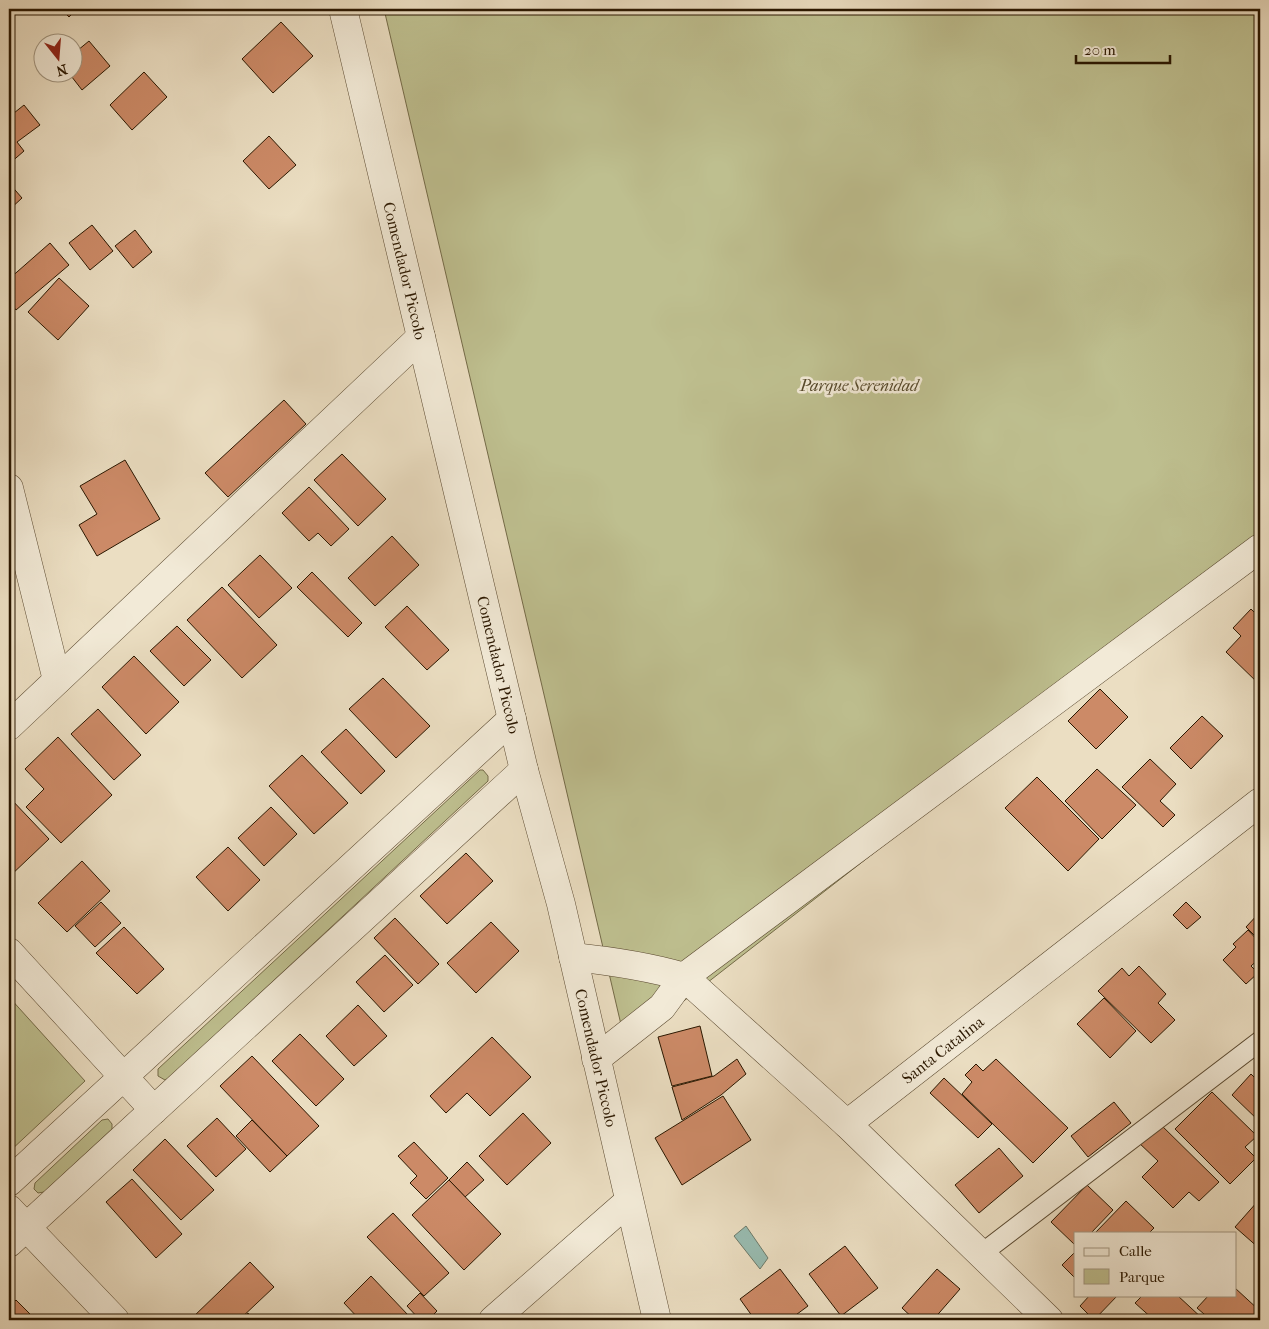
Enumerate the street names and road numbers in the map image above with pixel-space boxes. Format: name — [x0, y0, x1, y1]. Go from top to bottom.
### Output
street label: Comendador Piccolo — [379, 200, 430, 342]
street label: Comendador Piccolo — [473, 594, 524, 736]
street label: Comendador Piccolo — [571, 987, 621, 1129]
street label: Santa Catalina — [898, 1012, 988, 1088]

